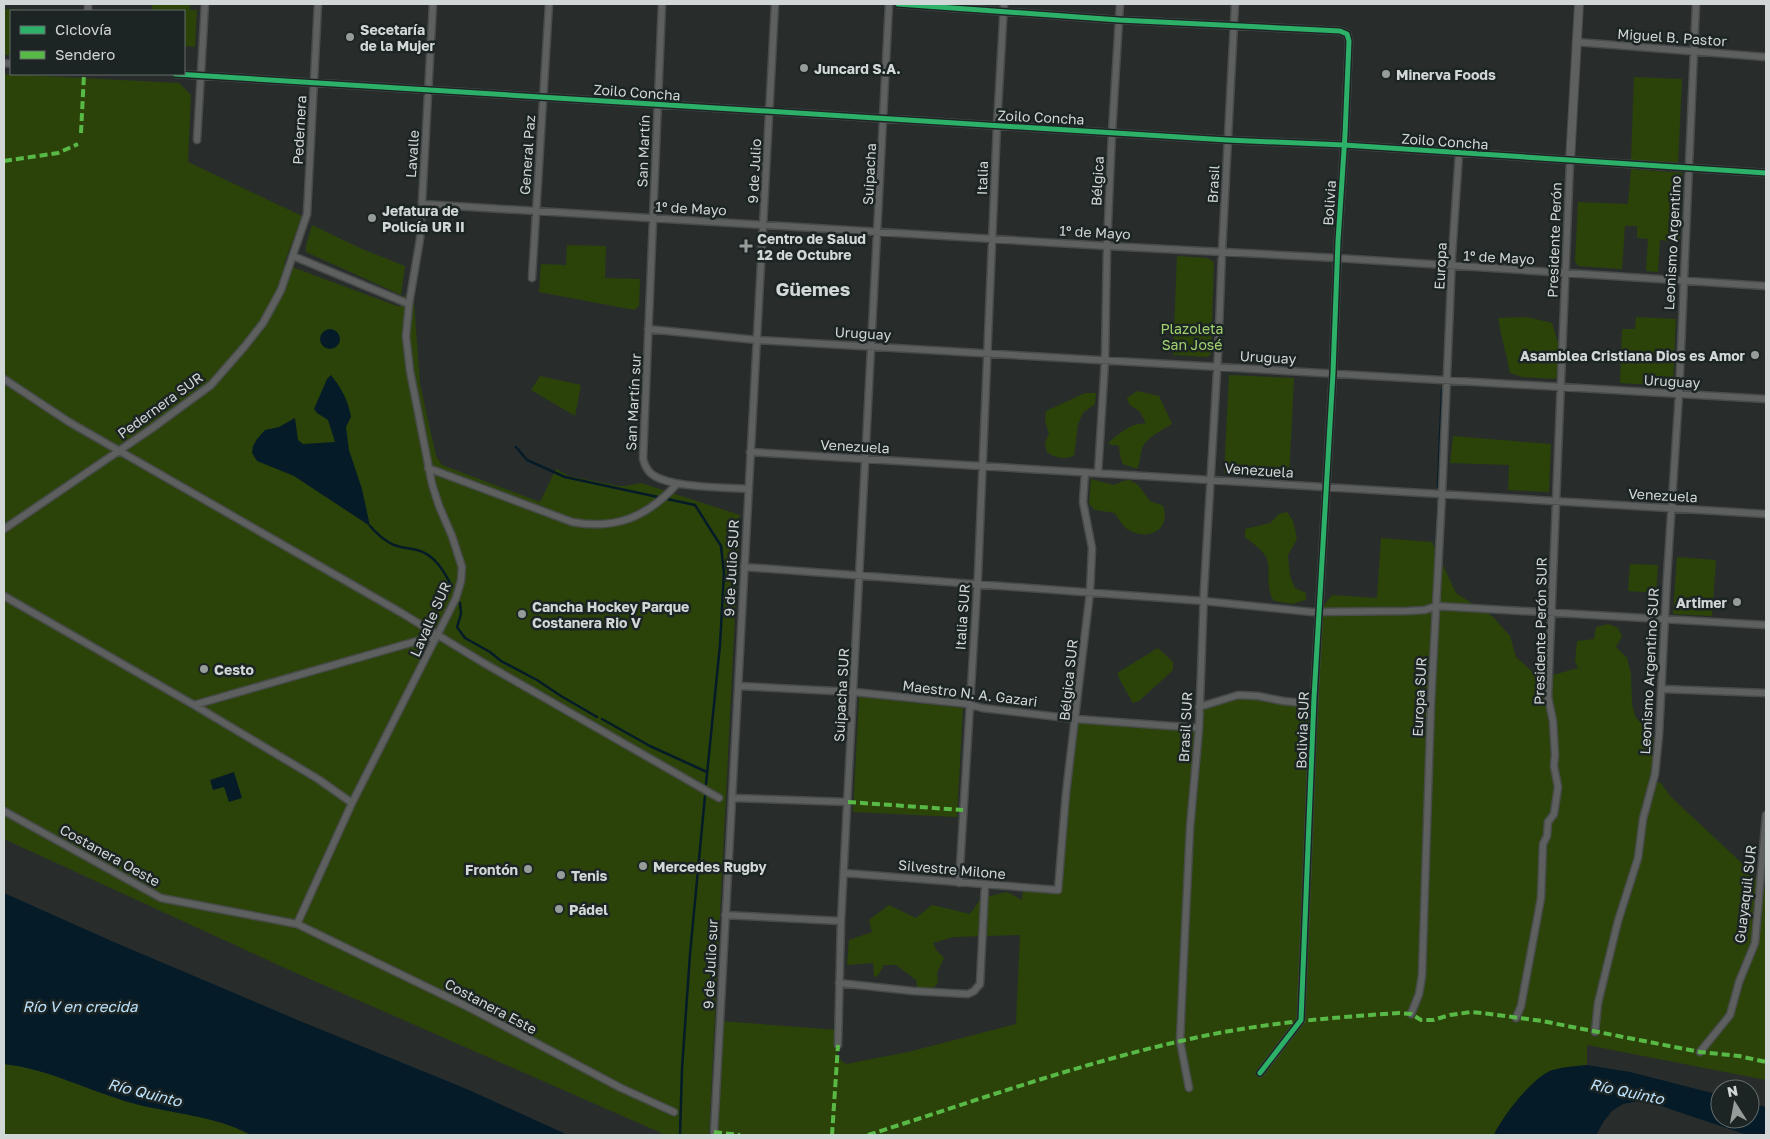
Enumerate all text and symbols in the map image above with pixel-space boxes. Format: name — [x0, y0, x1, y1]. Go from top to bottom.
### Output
legend — [10, 10, 185, 75]
text: Ciclovía — [55, 20, 112, 38]
place label: Secetaría de la Mujer — [360, 21, 436, 54]
street label: Miguel B. Pastor — [1617, 25, 1728, 49]
marker: Secetaría de la Mujer — [344, 31, 356, 43]
text: Sendero — [55, 45, 115, 63]
place label: Juncard S.A. — [814, 60, 901, 77]
marker: Juncard S.A. — [798, 62, 810, 74]
place label: Minerva Foods — [1396, 66, 1496, 83]
marker: Minerva Foods — [1380, 68, 1392, 80]
street label: Zoilo Concha — [593, 80, 681, 104]
street label: Pedernera — [289, 95, 309, 165]
street label: Zoilo Concha — [997, 106, 1085, 128]
street label: General Paz — [516, 114, 538, 196]
street label: San Martín — [633, 114, 653, 188]
street label: Lavalle — [402, 129, 422, 179]
street label: Zoilo Concha — [1401, 129, 1489, 153]
street label: 9 de Julio — [744, 138, 764, 204]
street label: Suipacha — [859, 143, 879, 205]
street label: Bélgica — [1087, 156, 1107, 206]
street label: Italia — [973, 161, 991, 195]
street label: Brasil — [1204, 164, 1222, 204]
street label: Leonismo Argentino — [1660, 175, 1684, 311]
street label: Bolivia — [1319, 180, 1339, 226]
street label: Presidente Perón — [1543, 182, 1565, 298]
street label: 1º de Mayo — [655, 198, 727, 218]
place label: Jefatura de Policía UR II — [382, 202, 465, 235]
marker: Jefatura de Policía UR II — [366, 212, 378, 224]
street label: 1º de Mayo — [1059, 222, 1131, 242]
place label: Centro de Salud 12 de Octubre — [757, 230, 866, 263]
marker: Centro de Salud 12 de Octubre — [739, 239, 753, 253]
street label: Europa — [1430, 242, 1450, 290]
street label: 1º de Mayo — [1463, 247, 1535, 267]
district label: Güemes — [776, 277, 851, 300]
park label: Plazoleta San José — [1160, 320, 1224, 353]
street label: Uruguay — [834, 323, 892, 343]
street label: Uruguay — [1239, 347, 1297, 367]
place label: Asamblea Cristiana Dios es Amor — [1520, 347, 1746, 364]
marker: Asamblea Cristiana Dios es Amor — [1749, 349, 1761, 361]
street label: San Martín sur — [622, 352, 644, 451]
street label: Pedernera SUR — [114, 368, 206, 442]
street label: Uruguay — [1643, 371, 1701, 391]
street label: Venezuela — [820, 436, 890, 456]
street label: Venezuela — [1224, 459, 1294, 481]
street label: Venezuela — [1628, 485, 1698, 505]
street label: 9 de Julio SUR — [720, 519, 742, 617]
street label: Presidente Perón SUR — [1530, 557, 1550, 705]
street label: Lavalle SUR — [406, 579, 454, 659]
street label: Italia SUR — [951, 583, 973, 651]
street label: Leonismo Argentino SUR — [1636, 587, 1662, 755]
place label: Artimer — [1676, 594, 1728, 611]
marker: Artimer — [1731, 596, 1743, 608]
place label: Cancha Hockey Parque Costanera Rio V — [532, 598, 689, 631]
marker: Cancha Hockey Parque Costanera Rio V — [516, 608, 528, 620]
street label: Bélgica SUR — [1055, 638, 1081, 722]
street label: Suipacha SUR — [830, 648, 852, 742]
street label: Europa SUR — [1408, 657, 1430, 737]
place label: Cesto — [214, 661, 254, 678]
marker: Cesto — [198, 663, 210, 675]
street label: Maestro N. A. Gazari — [902, 676, 1038, 710]
street label: Brasil SUR — [1175, 691, 1195, 763]
street label: Bolivia SUR — [1292, 691, 1312, 769]
street label: Costanera Oeste — [57, 820, 163, 890]
street label: Guayaquil SUR — [1731, 844, 1759, 944]
street label: Silvestre Milone — [898, 856, 1006, 882]
place label: Mercedes Rugby — [653, 858, 767, 875]
marker: Mercedes Rugby — [637, 860, 649, 872]
place label: Frontón — [465, 861, 518, 878]
marker: Frontón — [522, 863, 534, 875]
place label: Tenis — [571, 867, 608, 884]
marker: Tenis — [555, 869, 567, 881]
place label: Pádel — [569, 901, 608, 918]
marker: Pádel — [553, 903, 565, 915]
street label: 9 de Julio sur — [699, 918, 721, 1009]
street label: Costanera Este — [442, 975, 540, 1037]
water label: Río V en crecida — [23, 997, 138, 1015]
water label: Río Quinto — [106, 1074, 185, 1110]
water label: Río Quinto — [1588, 1074, 1667, 1108]
north arrow — [1710, 1079, 1760, 1129]
text: N — [1726, 1081, 1739, 1100]

